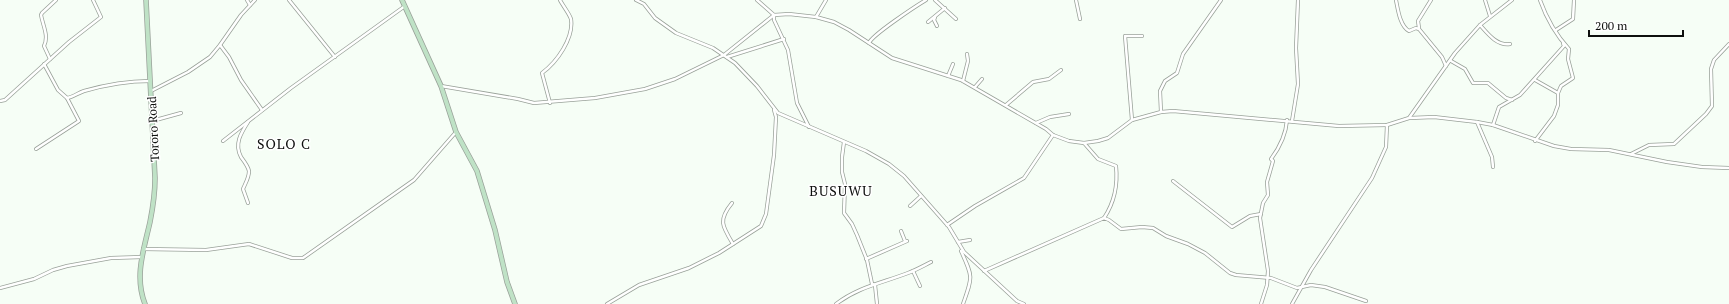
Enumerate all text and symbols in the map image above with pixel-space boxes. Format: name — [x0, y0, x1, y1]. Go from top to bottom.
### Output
scale bar — [1589, 12, 1683, 38]
text: 200 m — [1595, 18, 1628, 33]
street label: Tororo Road — [144, 96, 162, 162]
district label: SOLO C — [257, 134, 311, 153]
district label: BUSUWU — [809, 181, 873, 200]

